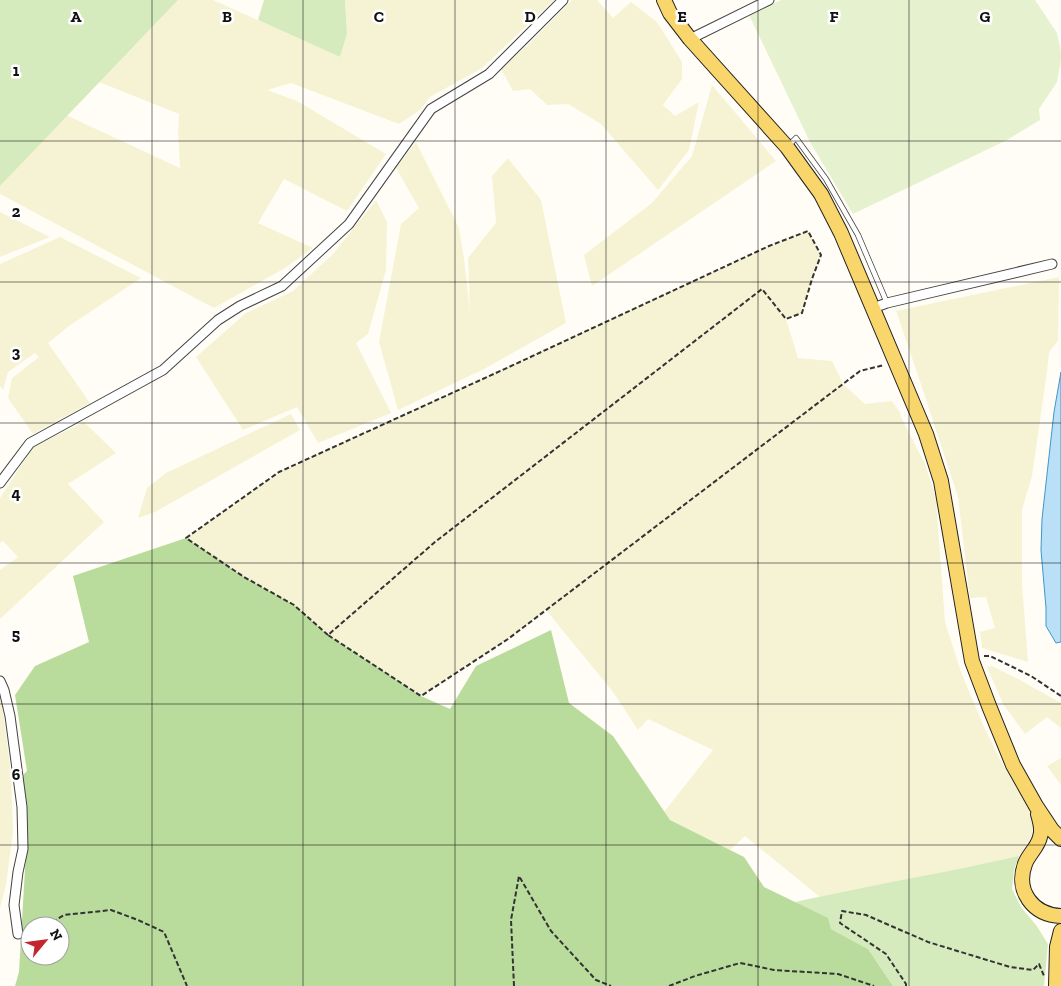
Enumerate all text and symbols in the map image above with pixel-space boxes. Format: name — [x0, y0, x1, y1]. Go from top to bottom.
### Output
text: A — [71, 7, 82, 26]
text: B — [222, 7, 232, 26]
text: C — [374, 7, 384, 26]
text: D — [524, 7, 536, 26]
text: E — [677, 7, 687, 26]
text: F — [829, 7, 839, 26]
text: G — [980, 7, 991, 26]
text: 1 — [13, 61, 20, 80]
text: 2 — [12, 202, 21, 221]
text: 3 — [12, 343, 21, 362]
text: 4 — [11, 484, 21, 503]
text: 5 — [12, 625, 20, 644]
text: 6 — [12, 765, 21, 784]
north arrow — [20, 916, 70, 966]
text: N — [46, 926, 66, 944]

